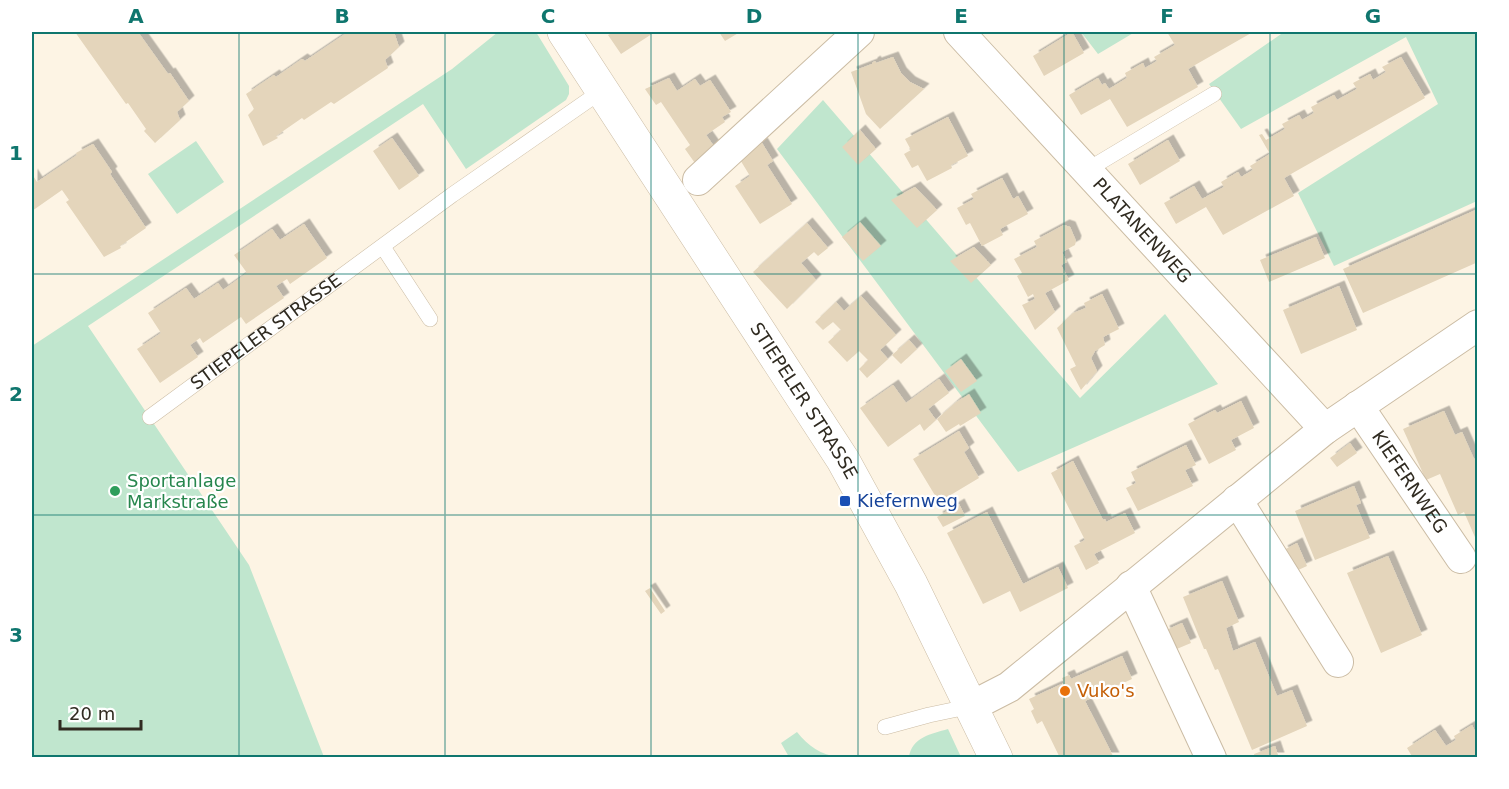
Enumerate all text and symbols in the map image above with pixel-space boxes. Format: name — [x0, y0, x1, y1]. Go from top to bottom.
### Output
text: A — [128, 4, 144, 28]
text: B — [334, 4, 350, 28]
text: C — [541, 4, 555, 28]
text: D — [746, 4, 762, 28]
text: E — [954, 4, 968, 28]
text: F — [1160, 4, 1174, 28]
text: G — [1365, 4, 1381, 28]
text: 1 — [9, 141, 23, 165]
street label: PLATANENWEG — [1089, 173, 1196, 287]
street label: STIEPELER STRASSE — [186, 269, 345, 394]
street label: STIEPELER STRASSE — [746, 318, 862, 482]
text: 2 — [9, 382, 23, 406]
street label: KIEFERNWEG — [1368, 427, 1452, 537]
place label: Sportanlage Markstraße — [127, 470, 236, 512]
marker: Sportanlage Markstraße — [108, 484, 122, 498]
place label: Kiefernweg — [857, 490, 958, 511]
marker: Kiefernweg — [838, 494, 852, 508]
text: 3 — [9, 623, 23, 647]
place label: Vuko's — [1077, 680, 1135, 701]
marker: Vuko's — [1058, 684, 1072, 698]
scale bar — [60, 693, 141, 731]
text: 20 m — [69, 703, 115, 724]

